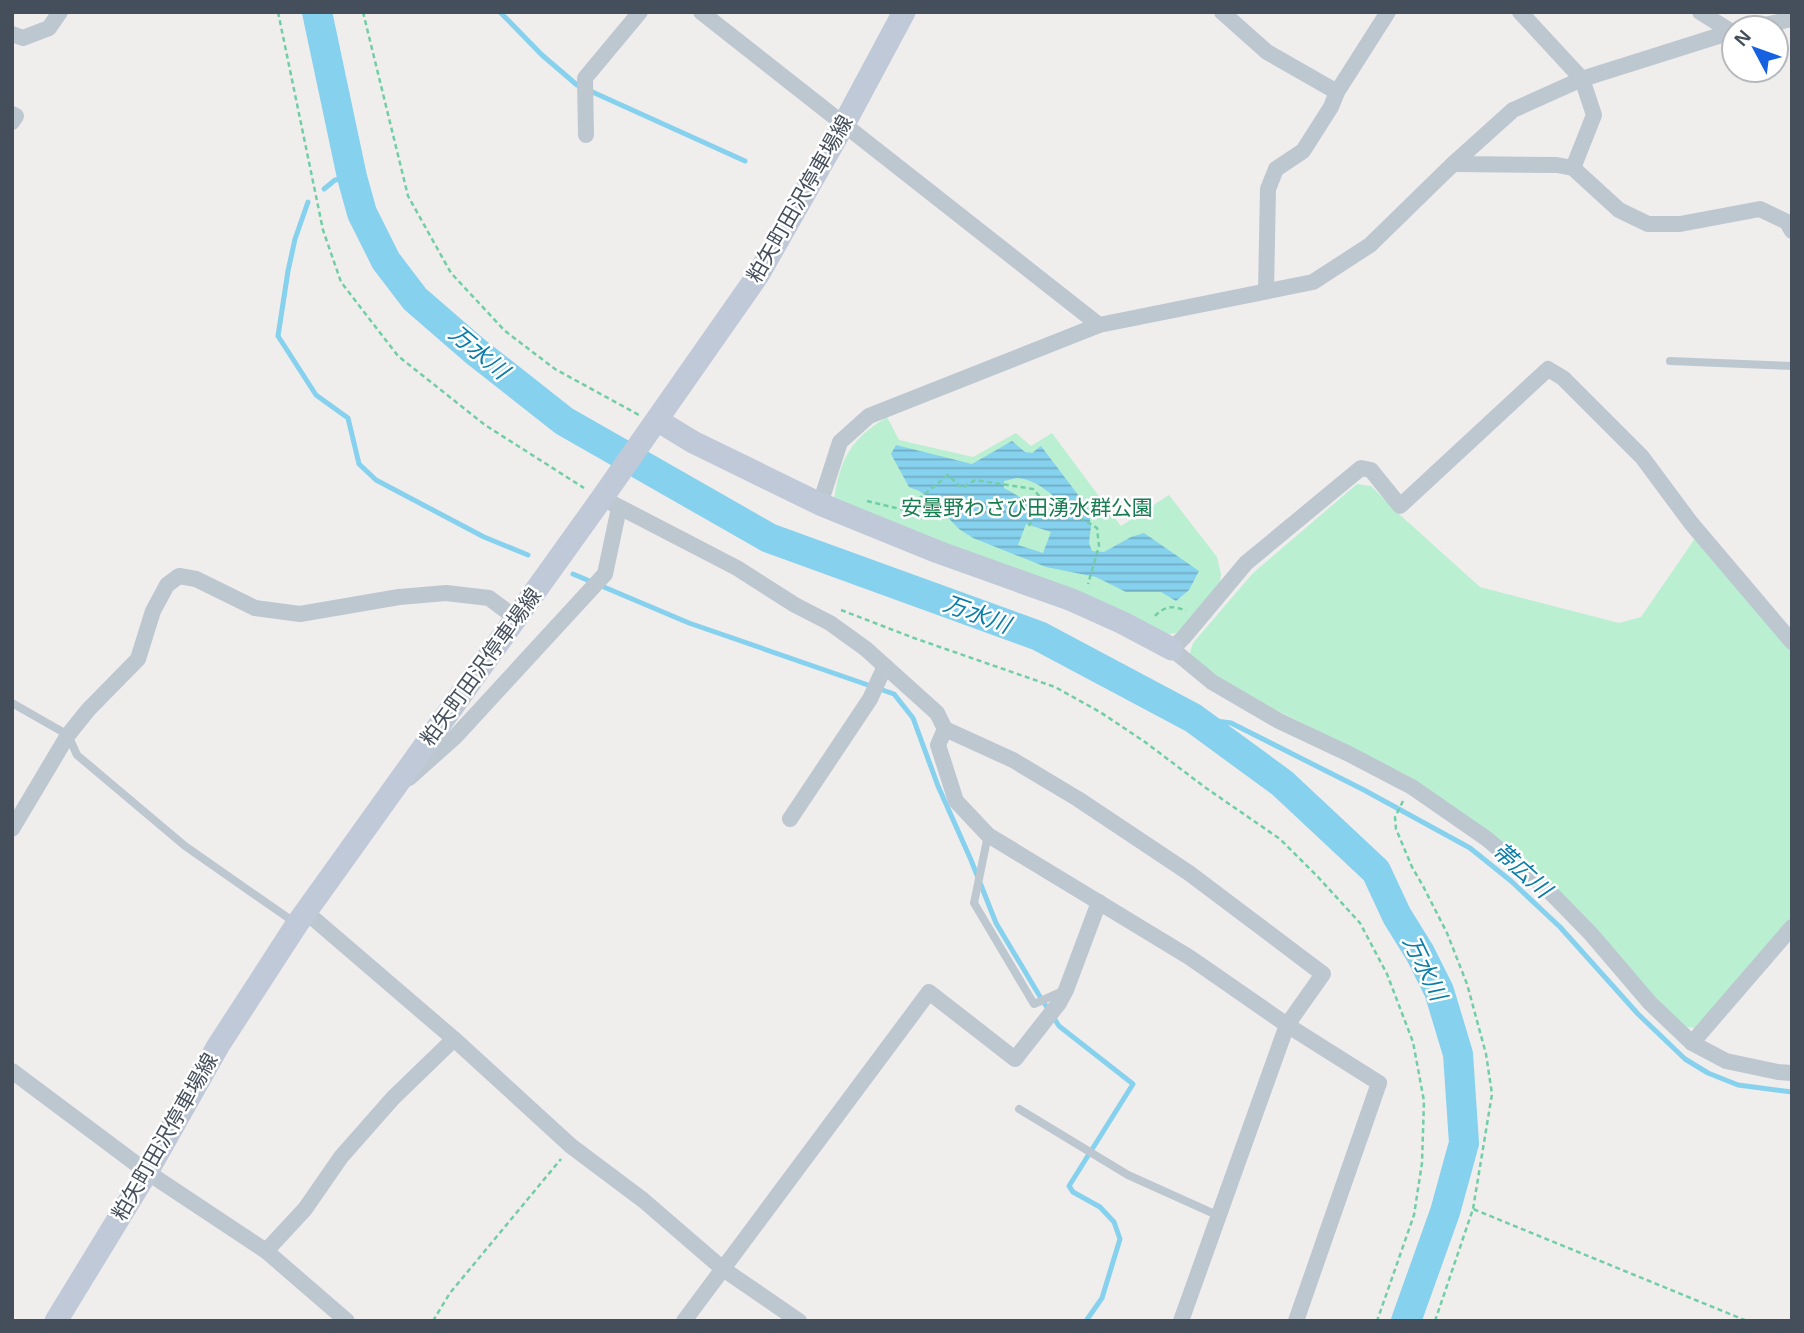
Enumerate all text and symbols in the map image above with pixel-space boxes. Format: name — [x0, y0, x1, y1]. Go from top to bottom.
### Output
north arrow — [1720, 14, 1790, 84]
text: N — [1730, 26, 1755, 50]
street label: 粕矢町田沢停車場線 — [742, 111, 857, 286]
water label: 万水川 — [444, 320, 516, 386]
park label: 安曇野わさび田湧水群公園 — [901, 496, 1153, 519]
street label: 粕矢町田沢停車場線 — [416, 583, 545, 750]
water label: 万水川 — [940, 590, 1017, 639]
water label: 帯広川 — [1488, 837, 1559, 905]
water label: 万水川 — [1398, 931, 1453, 1007]
street label: 粕矢町田沢停車場線 — [107, 1049, 222, 1224]

